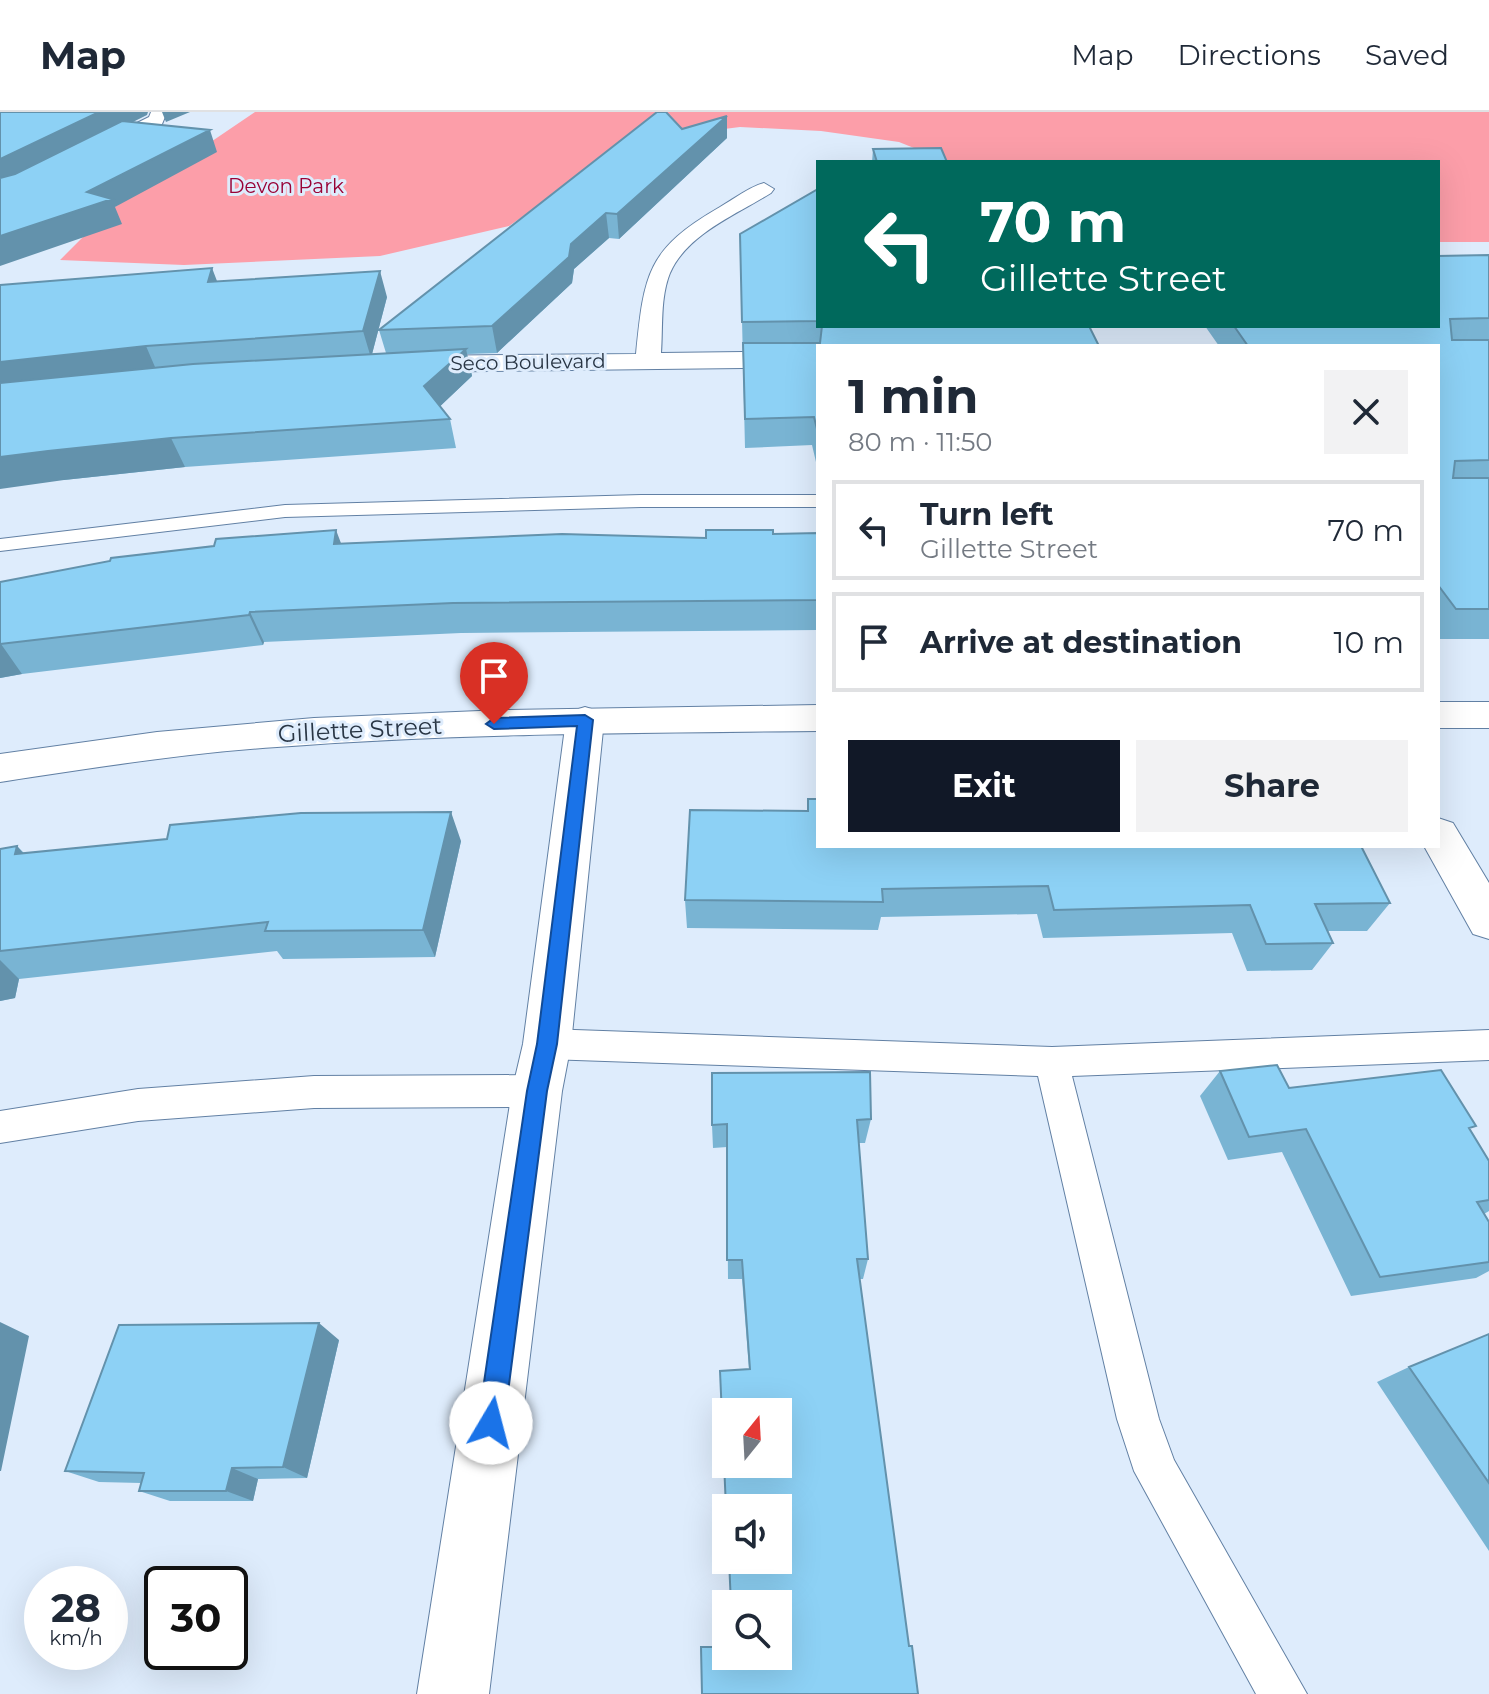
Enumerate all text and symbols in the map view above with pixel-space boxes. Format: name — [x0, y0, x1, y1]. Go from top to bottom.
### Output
text: Map — [40, 32, 126, 79]
text: Map — [1071, 38, 1133, 72]
text: Directions — [1177, 38, 1321, 72]
text: Saved — [1365, 38, 1449, 72]
park label: Devon Park — [228, 174, 344, 198]
text: 70 m — [980, 188, 1126, 256]
icon: left — [848, 192, 952, 296]
text: Gillette Street — [980, 256, 1227, 300]
street label: Seco Boulevard — [450, 349, 606, 375]
text: 1 min — [848, 367, 978, 425]
button: close — [1324, 370, 1408, 454]
text: 80 m · 11:50 — [848, 426, 993, 458]
text: Turn left — [920, 496, 1053, 533]
icon: left — [852, 508, 896, 552]
text: 70 m — [1327, 512, 1404, 549]
text: Gillette Street — [920, 533, 1098, 565]
icon: arrive — [852, 620, 896, 664]
text: Arrive at destination — [920, 624, 1242, 661]
text: 10 m — [1334, 624, 1404, 661]
pin — [460, 642, 528, 724]
icon: arrive — [472, 654, 516, 698]
street label: Gillette Street — [277, 711, 443, 748]
button: Exit — [848, 740, 1120, 832]
button: Share — [1136, 740, 1408, 832]
position arrow — [449, 1381, 533, 1465]
north arrow — [712, 1398, 792, 1478]
map controls — [712, 1398, 792, 1670]
button: sound — [712, 1494, 792, 1574]
speed limit sign: 30 — [144, 1566, 248, 1670]
text: 28 — [51, 1583, 101, 1632]
button: search — [712, 1590, 792, 1670]
text: km/h — [49, 1626, 103, 1650]

